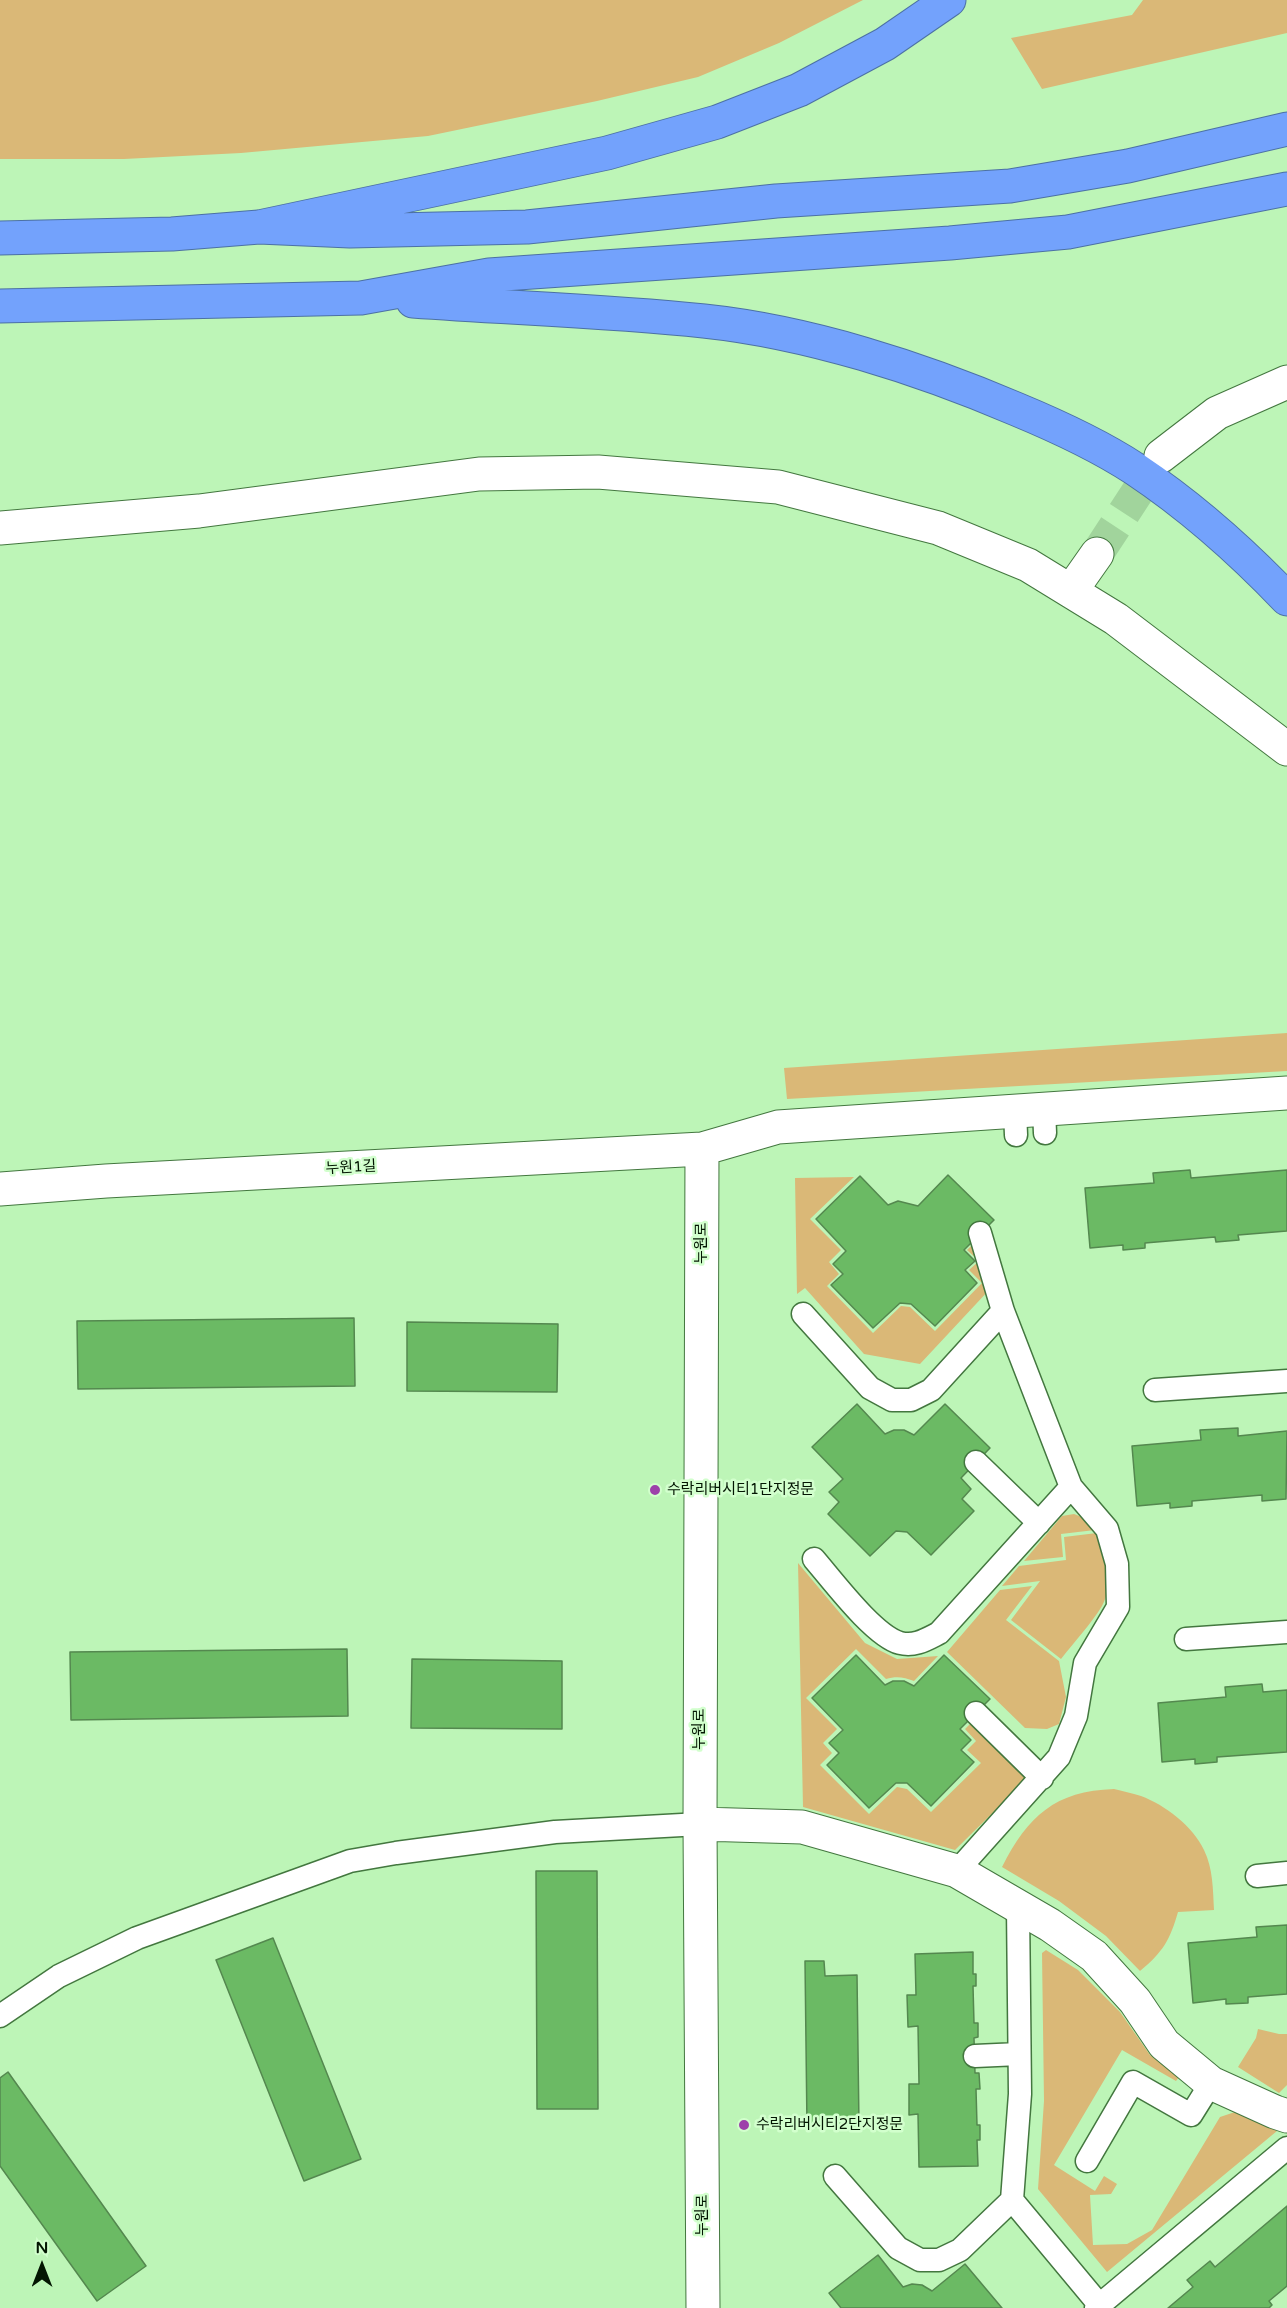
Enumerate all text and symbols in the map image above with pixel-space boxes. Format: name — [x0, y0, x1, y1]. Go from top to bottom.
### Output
street label: 누원1길 — [325, 1158, 377, 1178]
street label: 누원로 — [693, 1222, 711, 1264]
place label: 수락리버시티1단지정문 — [667, 1481, 814, 1499]
marker: 수락리버시티1단지정문 — [648, 1483, 662, 1497]
street label: 누원로 — [691, 1708, 709, 1750]
place label: 수락리버시티2단지정문 — [756, 2116, 903, 2134]
marker: 수락리버시티2단지정문 — [737, 2118, 751, 2132]
street label: 누원로 — [694, 2194, 712, 2236]
north arrow — [12, 2236, 72, 2296]
text: N — [36, 2238, 48, 2258]

